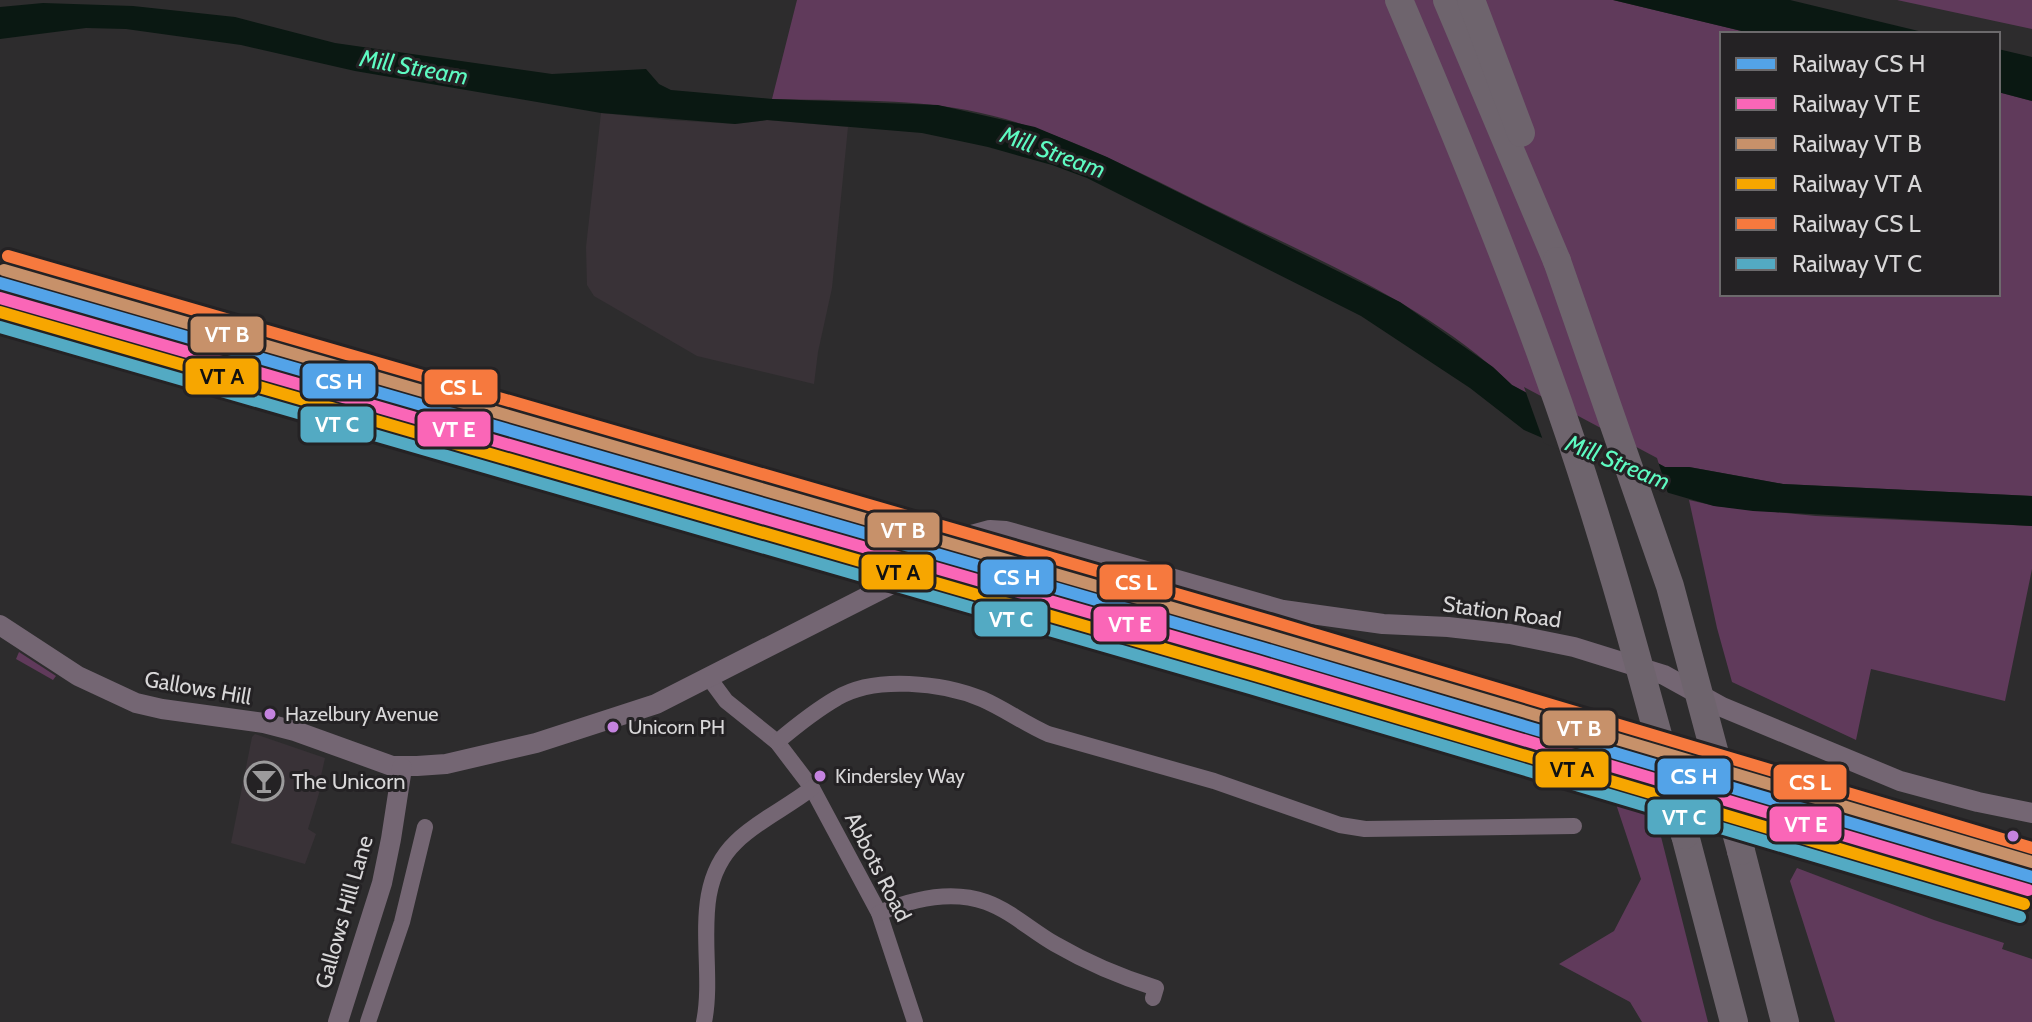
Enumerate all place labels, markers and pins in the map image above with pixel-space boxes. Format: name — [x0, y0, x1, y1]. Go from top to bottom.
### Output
place label: Hazelbury Avenue — [285, 702, 439, 726]
marker: Hazelbury Avenue — [262, 706, 278, 722]
place label: Unicorn PH — [628, 715, 725, 739]
marker: Unicorn PH — [605, 719, 621, 735]
bar icon: The Unicorn — [243, 760, 285, 802]
place label: Kindersley Way — [835, 764, 965, 788]
place label: The Unicorn — [292, 768, 405, 795]
marker: Kindersley Way — [812, 768, 828, 784]
unlabelled marker — [2005, 828, 2021, 844]

